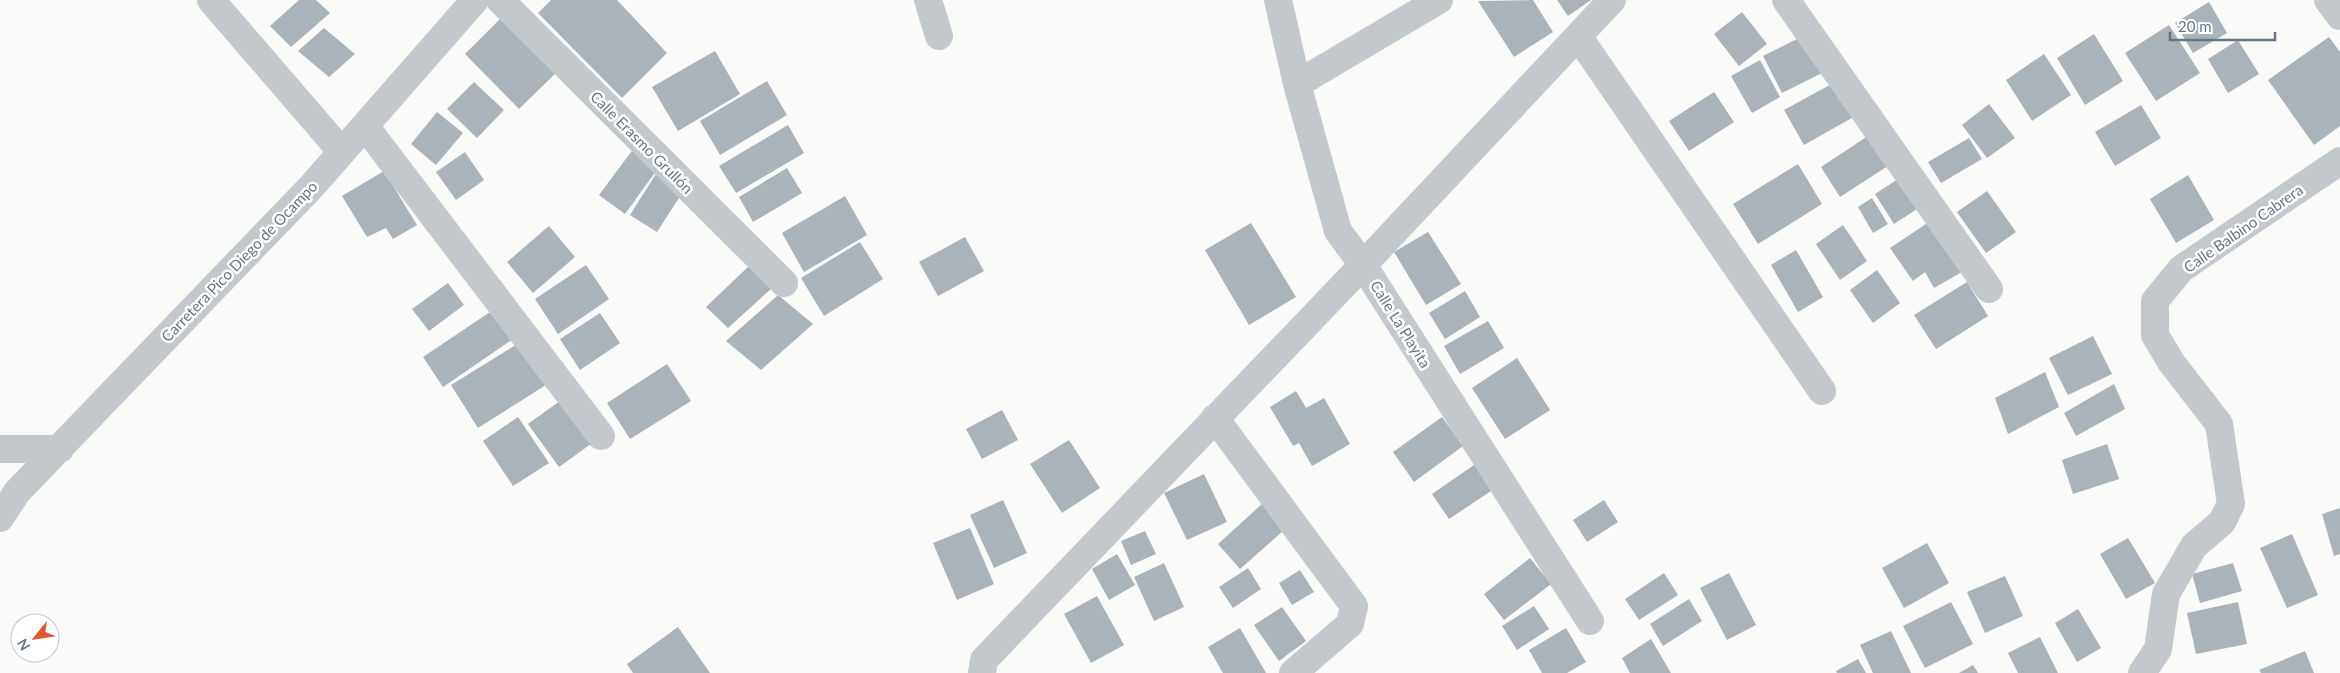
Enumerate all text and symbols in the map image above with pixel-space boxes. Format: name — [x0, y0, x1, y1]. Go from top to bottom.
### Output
scale bar — [2170, 10, 2275, 42]
text: 20 m — [2178, 17, 2212, 35]
street label: Calle Erasmo Grullón — [587, 87, 697, 197]
street label: Carretera Pico Diego de Ocampo — [157, 177, 321, 345]
street label: Calle Balbino Cabrera — [2180, 180, 2306, 276]
street label: Calle La Playita — [1367, 277, 1435, 371]
north arrow — [10, 613, 60, 663]
text: N — [13, 636, 33, 654]

